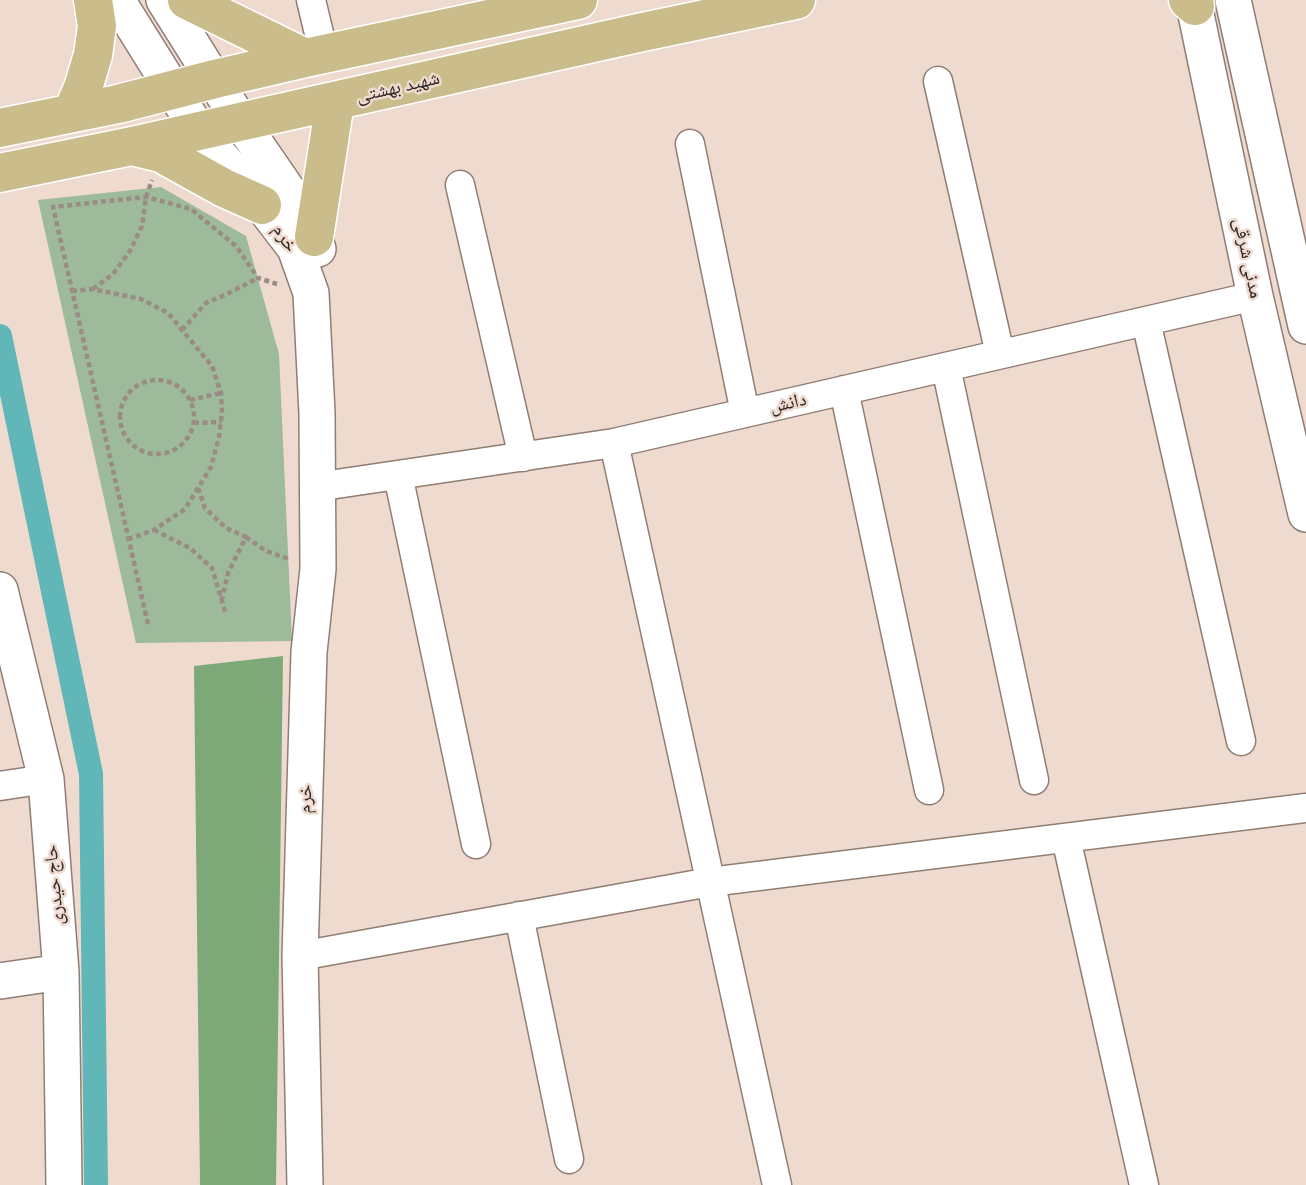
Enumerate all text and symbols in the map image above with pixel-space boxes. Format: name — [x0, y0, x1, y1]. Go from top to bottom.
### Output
street label: شهید بهشتی — [354, 66, 442, 108]
street label: مدنی شرقی — [1228, 216, 1268, 300]
street label: خرم — [268, 220, 302, 256]
street label: دانش — [767, 388, 809, 418]
street label: خرم — [293, 784, 317, 814]
street label: حاج حیدری — [39, 844, 69, 926]

